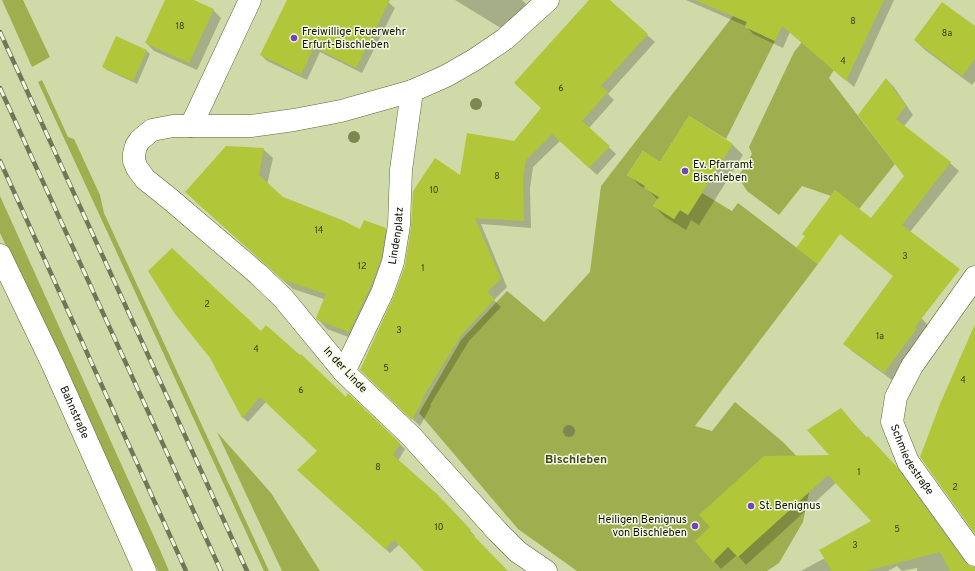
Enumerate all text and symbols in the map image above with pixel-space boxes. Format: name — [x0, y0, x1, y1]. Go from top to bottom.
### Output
house number: 8 — [850, 16, 856, 27]
house number: 18 — [176, 21, 184, 32]
place label: Freiwillige Feuerwehr Erfurt-Bischleben — [302, 25, 407, 52]
house number: 8a — [942, 28, 952, 39]
marker: Freiwillige Feuerwehr Erfurt-Bischleben — [289, 33, 299, 43]
house number: 4 — [840, 56, 846, 67]
house number: 6 — [558, 83, 564, 94]
place label: Ev. Pfarramt Bischleben — [693, 158, 753, 185]
marker: Ev. Pfarramt Bischleben — [680, 166, 690, 176]
house number: 8 — [494, 171, 500, 182]
house number: 10 — [429, 185, 439, 196]
street label: Lindenplatz — [386, 207, 407, 266]
house number: 14 — [315, 225, 324, 236]
house number: 3 — [902, 251, 908, 262]
house number: 12 — [358, 261, 366, 272]
house number: 1 — [421, 263, 425, 274]
house number: 2 — [204, 299, 210, 310]
house number: 3 — [396, 325, 402, 336]
house number: 1a — [876, 331, 884, 342]
house number: 4 — [253, 344, 259, 355]
street label: In der Linde — [320, 344, 370, 396]
house number: 5 — [383, 363, 389, 374]
house number: 4 — [960, 375, 966, 386]
street label: Bahnstraße — [56, 384, 92, 441]
house number: 6 — [298, 385, 304, 396]
street label: Schmiedestraße — [887, 422, 937, 498]
district label: Bischleben — [545, 452, 607, 468]
house number: 8 — [375, 462, 381, 473]
house number: 1 — [857, 467, 861, 478]
house number: 2 — [952, 482, 958, 493]
place label: St. Benignus — [759, 499, 821, 513]
marker: St. Benignus — [746, 501, 756, 511]
place label: Heiligen Benignus von Bischleben — [598, 513, 687, 540]
marker: Heiligen Benignus von Bischleben — [690, 521, 700, 531]
house number: 10 — [434, 522, 444, 533]
house number: 5 — [894, 524, 900, 535]
house number: 3 — [852, 540, 858, 551]

